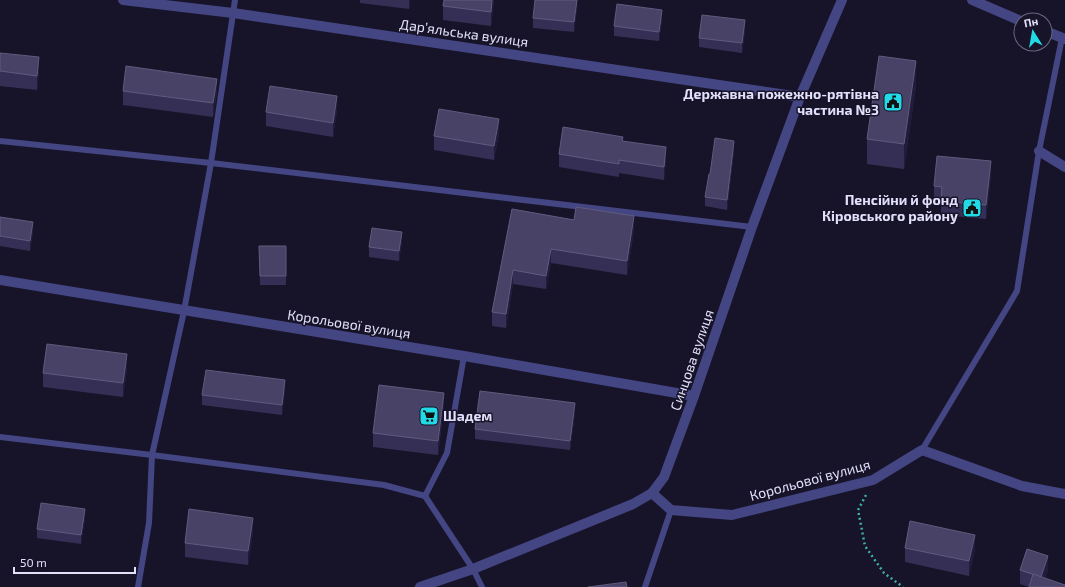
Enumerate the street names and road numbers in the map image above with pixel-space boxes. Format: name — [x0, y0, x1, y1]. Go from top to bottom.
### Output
street label: Дар’яльська вулиця — [399, 15, 530, 50]
street label: Корольової вулиця — [286, 305, 412, 342]
street label: Синцова вулиця — [666, 307, 717, 413]
street label: Корольової вулиця — [748, 455, 872, 504]

